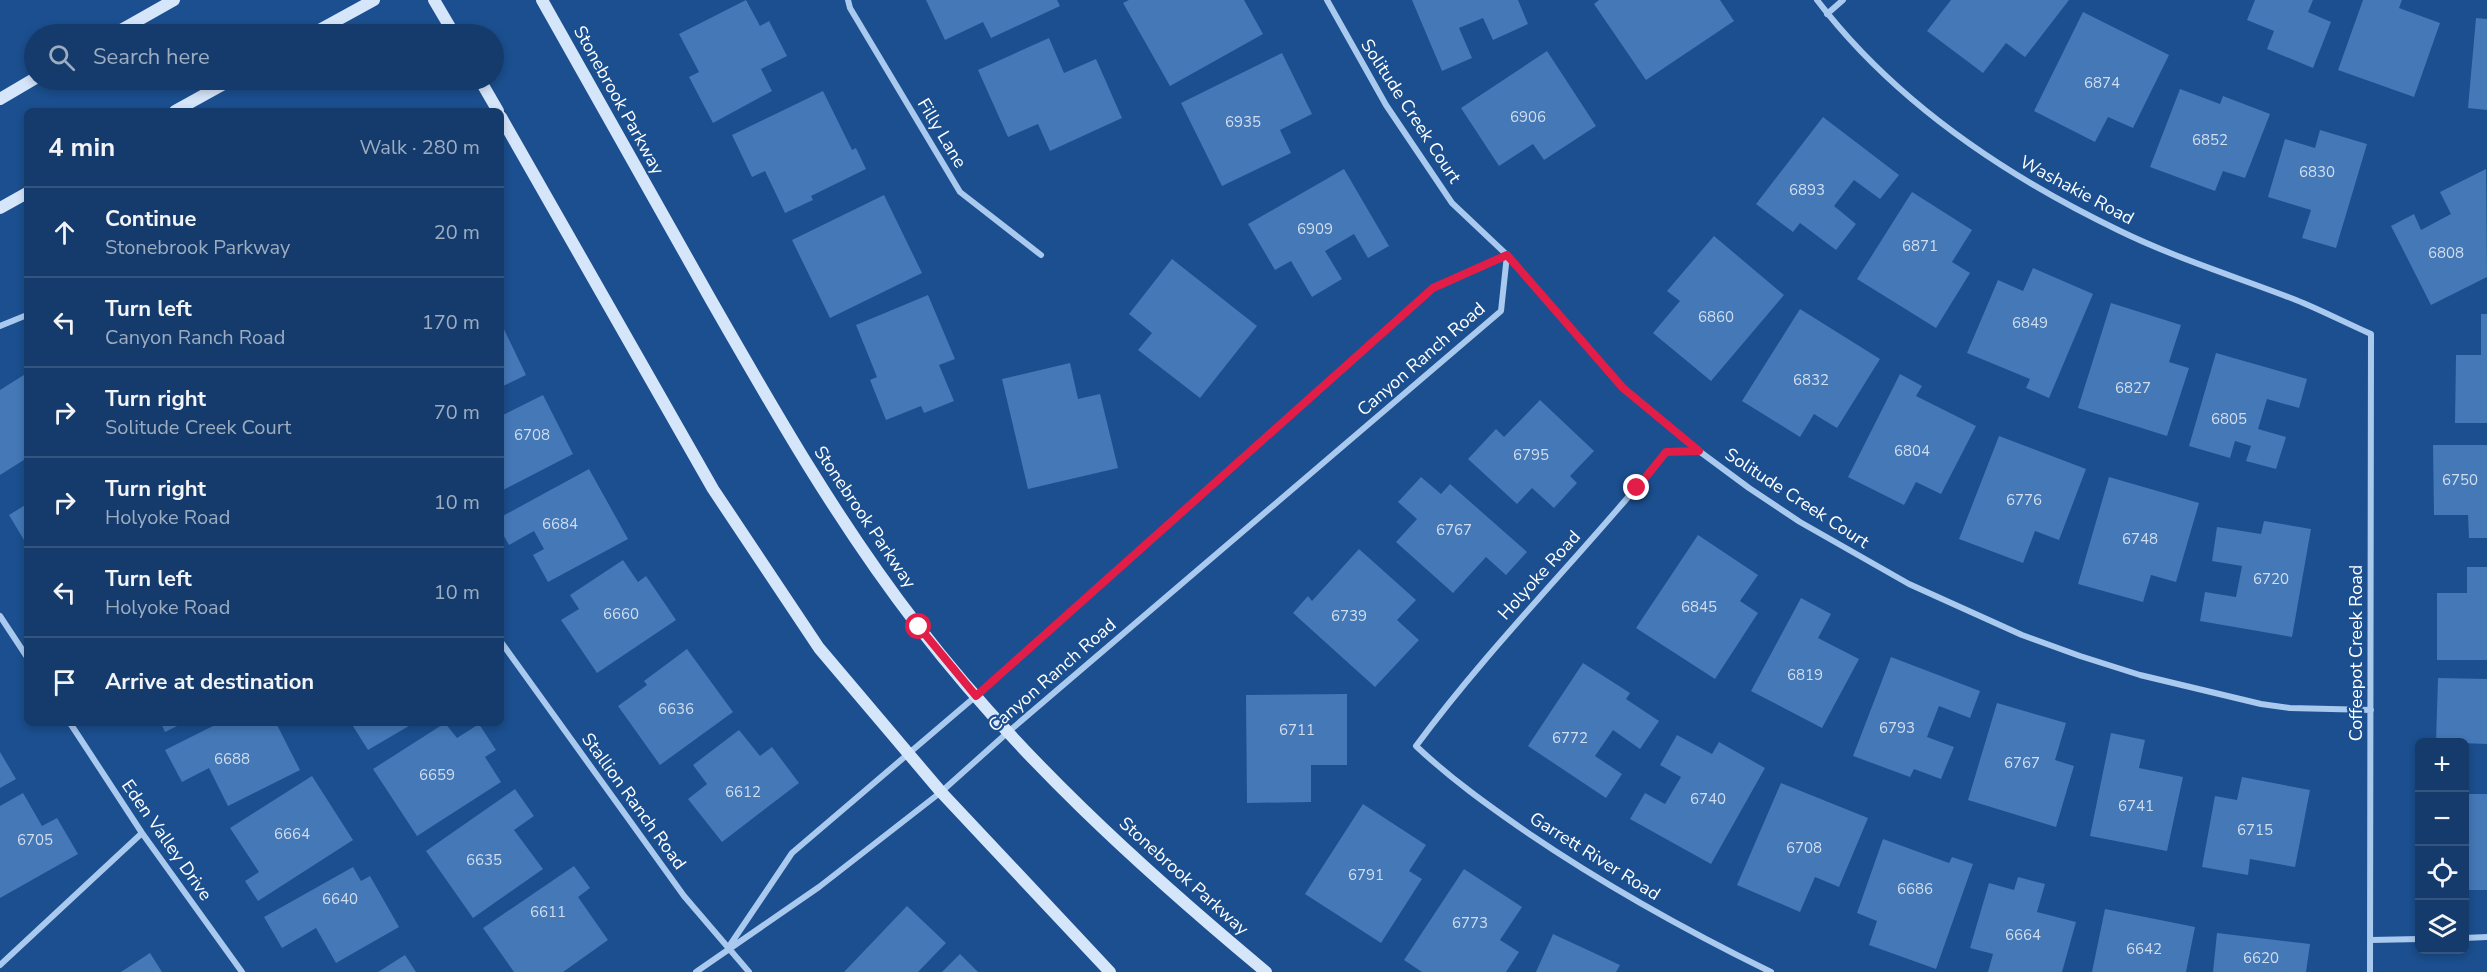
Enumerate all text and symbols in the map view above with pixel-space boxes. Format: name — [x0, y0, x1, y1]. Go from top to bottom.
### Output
street label: Stonebrook Parkway — [568, 21, 670, 179]
search box — [24, 24, 504, 90]
street label: Solitude Creek Court — [1355, 34, 1467, 188]
icon: search — [45, 41, 78, 74]
text: Search here — [93, 42, 210, 72]
house number: 6874 — [2084, 73, 2120, 93]
street label: Filly Lane — [912, 94, 972, 172]
house number: 6906 — [1510, 107, 1546, 127]
house number: 6935 — [1225, 112, 1261, 132]
text: 4 min — [48, 130, 115, 165]
house number: 6852 — [2192, 130, 2228, 150]
text: Walk · 280 m — [360, 134, 480, 161]
street label: Washakie Road — [2016, 150, 2138, 230]
house number: 6830 — [2299, 162, 2335, 182]
house number: 6893 — [1789, 180, 1825, 200]
text: Continue — [105, 204, 196, 234]
icon: ahead — [48, 216, 81, 249]
text: 20 m — [434, 219, 480, 246]
house number: 6909 — [1297, 219, 1333, 239]
text: Stonebrook Parkway — [105, 234, 290, 261]
house number: 6871 — [1902, 236, 1938, 256]
house number: 6808 — [2428, 243, 2464, 263]
text: Turn left — [105, 294, 192, 324]
street label: Canyon Ranch Road — [1352, 297, 1490, 421]
icon: left — [48, 306, 81, 339]
house number: 6860 — [1698, 307, 1734, 327]
text: 170 m — [422, 309, 480, 336]
house number: 6849 — [2012, 313, 2048, 333]
text: Canyon Ranch Road — [105, 324, 285, 351]
house number: 6832 — [1793, 370, 1829, 390]
house number: 6827 — [2115, 378, 2151, 398]
text: Turn right — [105, 384, 206, 414]
icon: right — [48, 396, 81, 429]
text: 70 m — [434, 399, 480, 426]
house number: 6805 — [2211, 409, 2247, 429]
text: Solitude Creek Court — [105, 414, 291, 441]
house number: 6708 — [514, 425, 550, 445]
street label: Stonebrook Parkway — [808, 441, 922, 593]
house number: 6804 — [1894, 441, 1930, 461]
street label: Solitude Creek Court — [1720, 442, 1874, 554]
house number: 6795 — [1513, 445, 1549, 465]
house number: 6750 — [2442, 470, 2478, 490]
text: Turn right — [105, 474, 206, 504]
route end — [1623, 474, 1649, 500]
icon: right — [48, 486, 81, 519]
text: 10 m — [434, 489, 480, 516]
house number: 6776 — [2006, 490, 2042, 510]
text: Holyoke Road — [105, 504, 230, 531]
house number: 6684 — [542, 514, 578, 534]
house number: 6767 — [1436, 520, 1472, 540]
street label: Holyoke Road — [1492, 525, 1586, 625]
house number: 6748 — [2122, 529, 2158, 549]
text: Turn left — [105, 564, 192, 594]
street label: Coffeepot Creek Road — [2344, 565, 2368, 741]
house number: 6720 — [2253, 569, 2289, 589]
icon: left — [48, 576, 81, 609]
text: 10 m — [434, 579, 480, 606]
text: Holyoke Road — [105, 594, 230, 621]
house number: 6845 — [1681, 597, 1717, 617]
house number: 6660 — [603, 604, 639, 624]
house number: 6739 — [1331, 606, 1367, 626]
route start — [905, 613, 931, 639]
street label: Canyon Ranch Road — [983, 613, 1121, 737]
house number: 6819 — [1787, 665, 1823, 685]
icon: arrive — [48, 666, 81, 699]
text: Arrive at destination — [105, 667, 314, 697]
house number: 6636 — [658, 699, 694, 719]
house number: 6793 — [1879, 718, 1915, 738]
house number: 6711 — [1279, 720, 1315, 740]
street label: Stallion Ranch Road — [576, 728, 692, 874]
house number: 6772 — [1552, 728, 1588, 748]
map controls — [2415, 738, 2469, 954]
button: + — [2415, 738, 2469, 792]
house number: 6688 — [214, 749, 250, 769]
house number: 6767 — [2004, 753, 2040, 773]
house number: 6659 — [419, 765, 455, 785]
street label: Eden Valley Drive — [116, 775, 218, 905]
house number: 6612 — [725, 782, 761, 802]
house number: 6740 — [1690, 789, 1726, 809]
button: − — [2415, 792, 2469, 846]
house number: 6741 — [2118, 796, 2154, 816]
street label: Garrett River Road — [1525, 806, 1665, 906]
street label: Stonebrook Parkway — [1114, 811, 1255, 941]
house number: 6715 — [2237, 820, 2273, 840]
house number: 6664 — [274, 824, 310, 844]
house number: 6705 — [17, 830, 53, 850]
house number: 6708 — [1786, 838, 1822, 858]
button: locate — [2415, 846, 2469, 900]
house number: 6635 — [466, 850, 502, 870]
house number: 6791 — [1348, 865, 1384, 885]
house number: 6686 — [1897, 879, 1933, 899]
house number: 6640 — [322, 889, 358, 909]
button: layers — [2415, 900, 2469, 954]
house number: 6611 — [530, 902, 566, 922]
house number: 6773 — [1452, 913, 1488, 933]
house number: 6664 — [2005, 925, 2041, 945]
house number: 6642 — [2126, 939, 2162, 959]
house number: 6620 — [2243, 948, 2279, 968]

